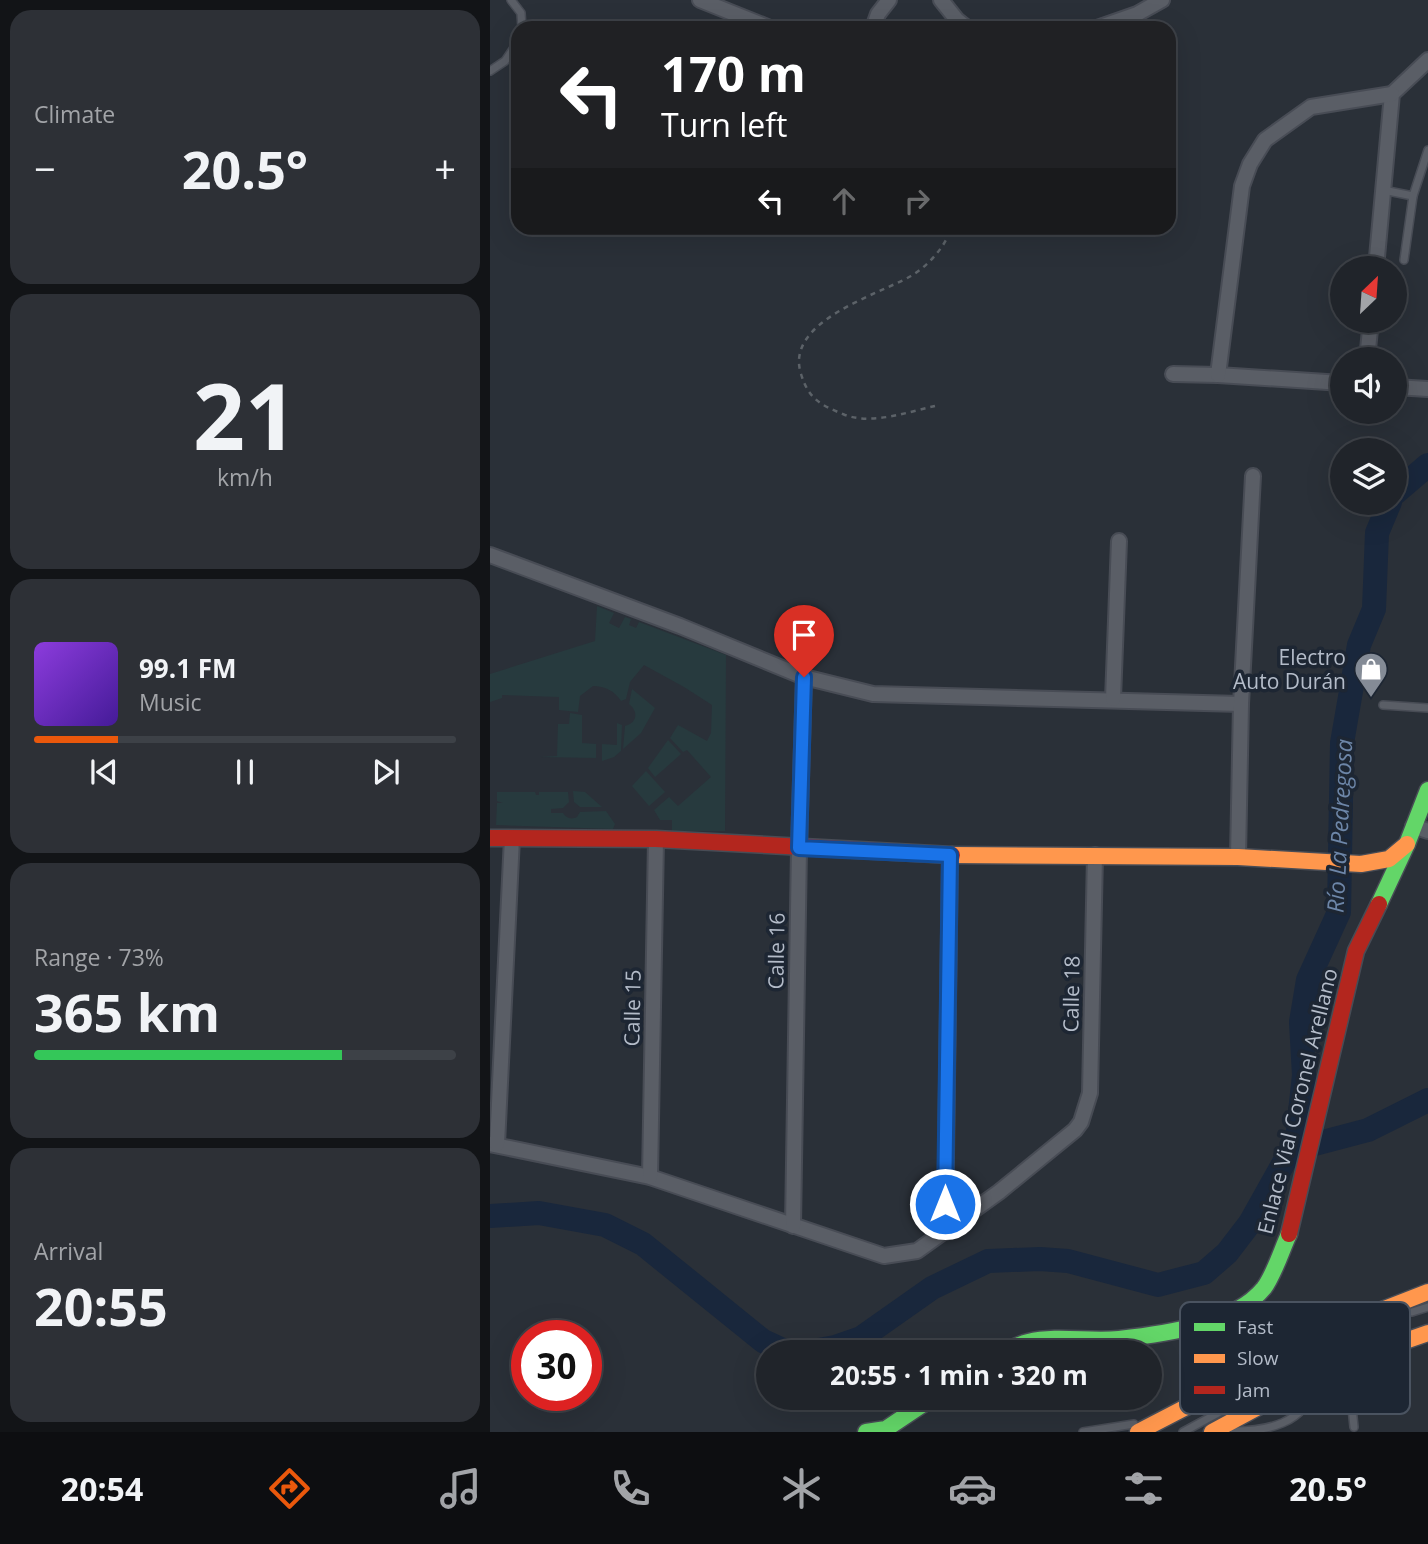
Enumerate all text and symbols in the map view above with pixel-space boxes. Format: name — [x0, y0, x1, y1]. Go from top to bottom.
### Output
text: 170 m — [661, 40, 806, 106]
icon: left — [546, 49, 637, 140]
text: Climate — [34, 98, 115, 130]
text: Turn left — [661, 103, 787, 146]
text: 20.5° — [182, 133, 308, 204]
text: − — [34, 142, 56, 194]
text: + — [434, 142, 456, 194]
icon: left — [752, 182, 790, 220]
icon: ahead — [825, 182, 863, 220]
icon: right — [898, 182, 936, 220]
north arrow — [1330, 256, 1407, 332]
map controls — [1330, 256, 1407, 515]
button: sound — [1330, 347, 1407, 424]
text: 21 — [193, 353, 297, 477]
button: layers — [1330, 438, 1407, 515]
text: km/h — [217, 461, 273, 493]
pin — [774, 605, 834, 677]
icon: arrive — [785, 616, 823, 654]
place label: Electro Auto Durán — [1233, 643, 1346, 695]
text: 99.1 FM — [139, 650, 237, 686]
shop icon: Electro Auto Durán — [1352, 650, 1390, 699]
text: Music — [139, 686, 202, 718]
water label: Río La Pedregosa — [1318, 738, 1360, 914]
icon: previous — [85, 753, 123, 791]
icon: pause — [226, 753, 264, 791]
icon: next — [367, 753, 405, 791]
street label: Calle 16 — [761, 912, 791, 990]
text: Range · 73% — [34, 941, 164, 973]
street label: Calle 18 — [1056, 955, 1086, 1033]
street label: Enlace Vial Coronel Arellano — [1250, 965, 1344, 1237]
street label: Calle 15 — [617, 969, 647, 1047]
text: 365 km — [34, 976, 220, 1047]
position arrow — [908, 1167, 982, 1241]
text: Arrival — [34, 1235, 103, 1267]
text: 20:55 — [34, 1270, 168, 1341]
legend — [1180, 1302, 1410, 1414]
text: Fast — [1237, 1314, 1273, 1340]
speed limit sign: 30 — [511, 1320, 602, 1411]
text: Slow — [1237, 1345, 1279, 1371]
text: 20:55 · 1 min · 320 m — [830, 1357, 1088, 1393]
text: Jam — [1235, 1377, 1270, 1403]
icon: directions — [265, 1464, 314, 1513]
icon: music — [436, 1464, 485, 1513]
icon: phone — [606, 1464, 655, 1513]
icon: climate — [777, 1464, 826, 1513]
icon: car — [948, 1464, 997, 1513]
icon: filters — [1119, 1464, 1168, 1513]
text: 20:54 — [61, 1467, 143, 1510]
text: 20.5° — [1289, 1467, 1367, 1510]

